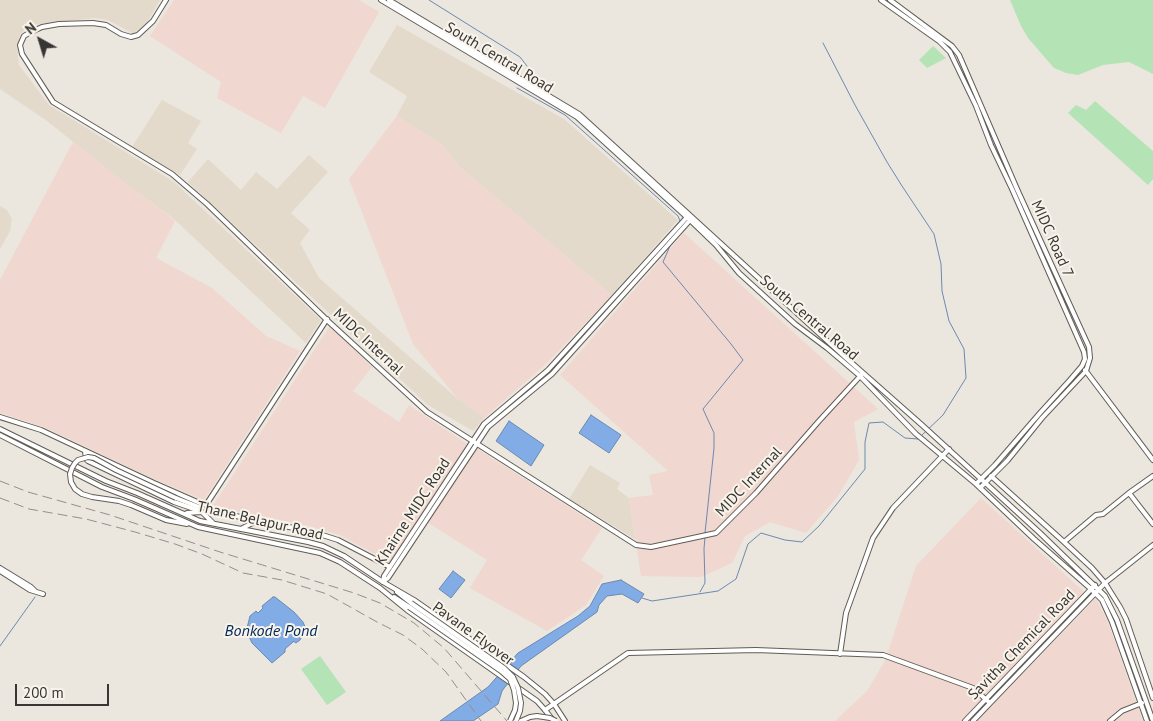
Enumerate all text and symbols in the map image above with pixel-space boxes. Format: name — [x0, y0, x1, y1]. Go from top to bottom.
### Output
north arrow — [15, 15, 65, 65]
text: N — [21, 18, 40, 38]
street label: South Central Road — [442, 19, 556, 97]
street label: MIDC Road 7 — [1027, 198, 1077, 280]
street label: South Central Road — [756, 272, 862, 364]
street label: MIDC Internal — [329, 305, 407, 379]
street label: MIDC Internal — [712, 443, 786, 521]
street label: Khairne MIDC Road — [372, 455, 454, 569]
street label: Thane Belapur Road — [195, 498, 325, 544]
street label: Savitha Chemical Road — [965, 586, 1079, 704]
street label: Pavane Flyover — [429, 598, 517, 670]
water label: Bonkode Pond — [225, 621, 317, 641]
scale bar — [18, 674, 111, 706]
text: 200 m — [23, 683, 64, 702]

